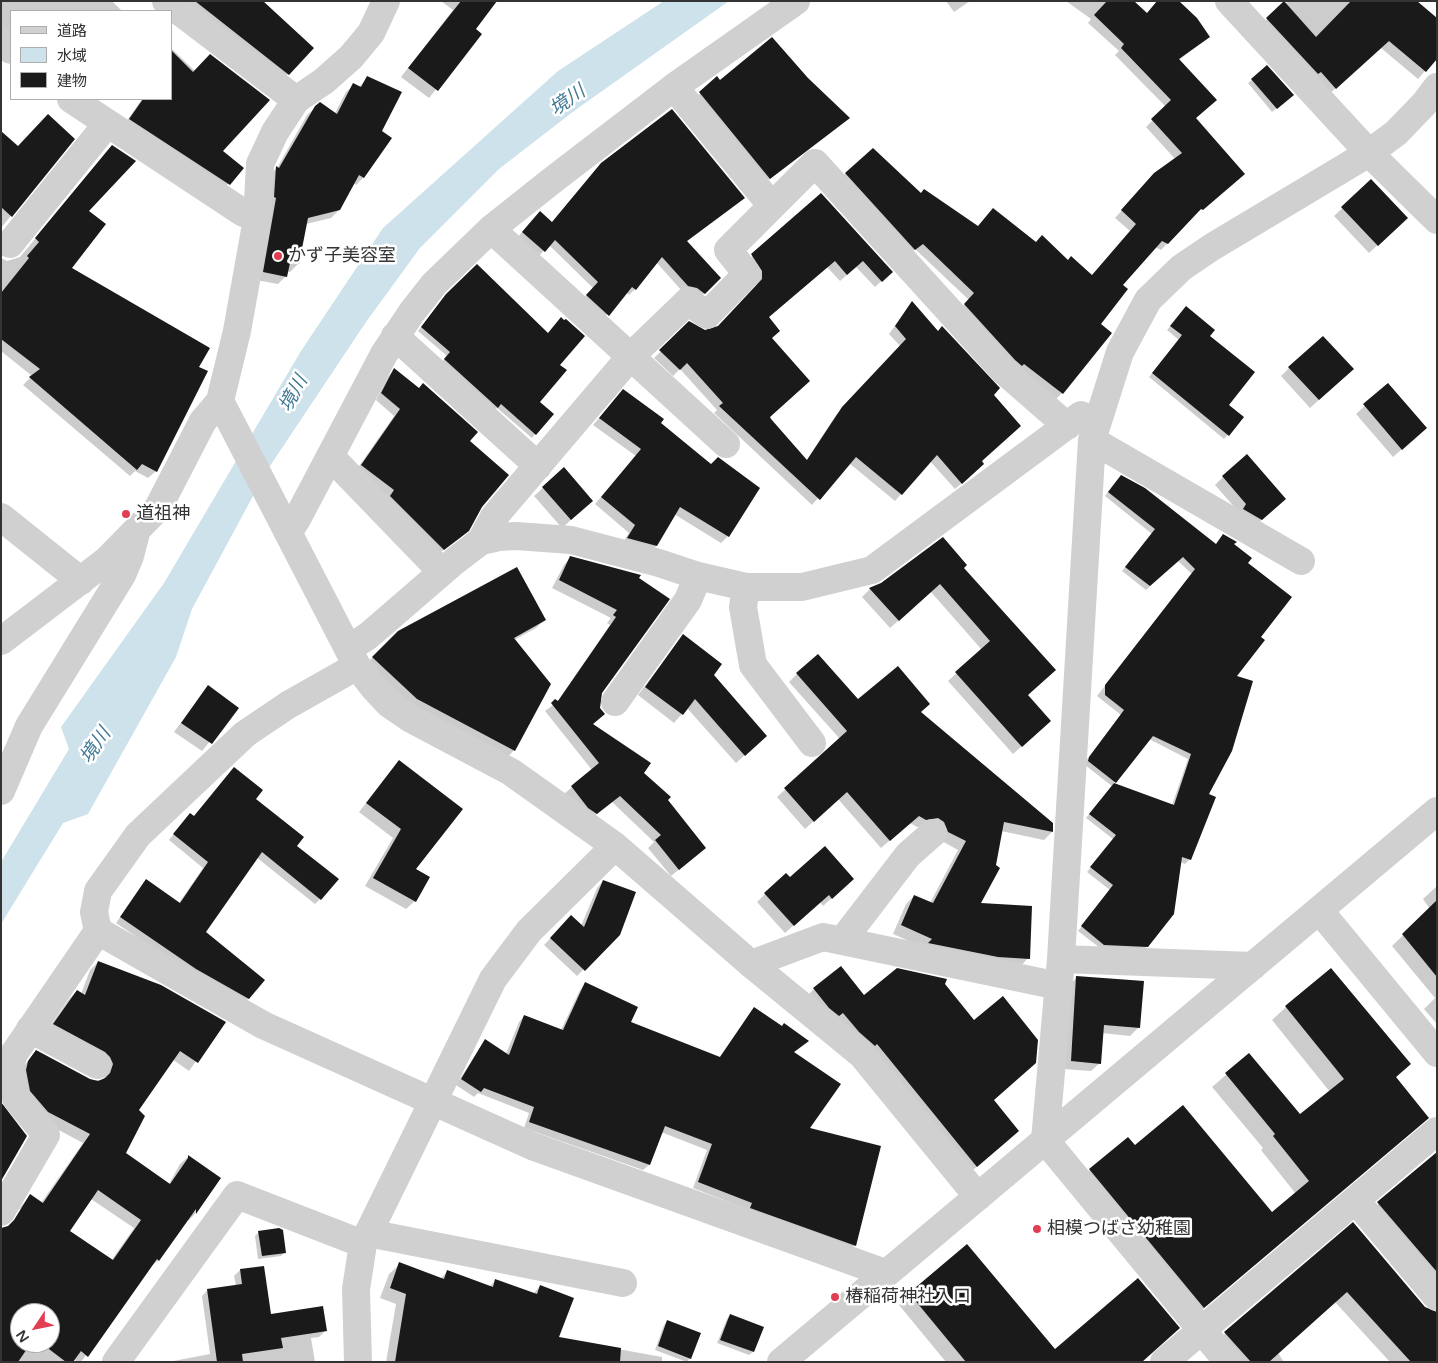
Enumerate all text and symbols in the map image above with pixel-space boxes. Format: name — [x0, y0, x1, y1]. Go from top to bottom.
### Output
legend — [10, 10, 172, 100]
text: 道路 — [57, 22, 87, 40]
text: 水域 — [57, 47, 87, 65]
text: 建物 — [57, 72, 87, 90]
water label: 境川 — [546, 81, 590, 121]
place label: かず子美容室 — [288, 245, 396, 267]
marker: かず子美容室 — [272, 250, 284, 262]
water label: 境川 — [275, 372, 313, 416]
place label: 道祖神 — [136, 503, 190, 525]
marker: 道祖神 — [120, 508, 132, 520]
water label: 境川 — [76, 724, 116, 768]
place label: 相模つばさ幼稚園 — [1047, 1218, 1191, 1240]
marker: 相模つばさ幼稚園 — [1031, 1223, 1043, 1235]
place label: 椿稲荷神社入口 — [845, 1286, 971, 1308]
marker: 椿稲荷神社入口 — [829, 1291, 841, 1303]
north arrow — [10, 1303, 60, 1353]
text: N — [13, 1327, 33, 1346]

